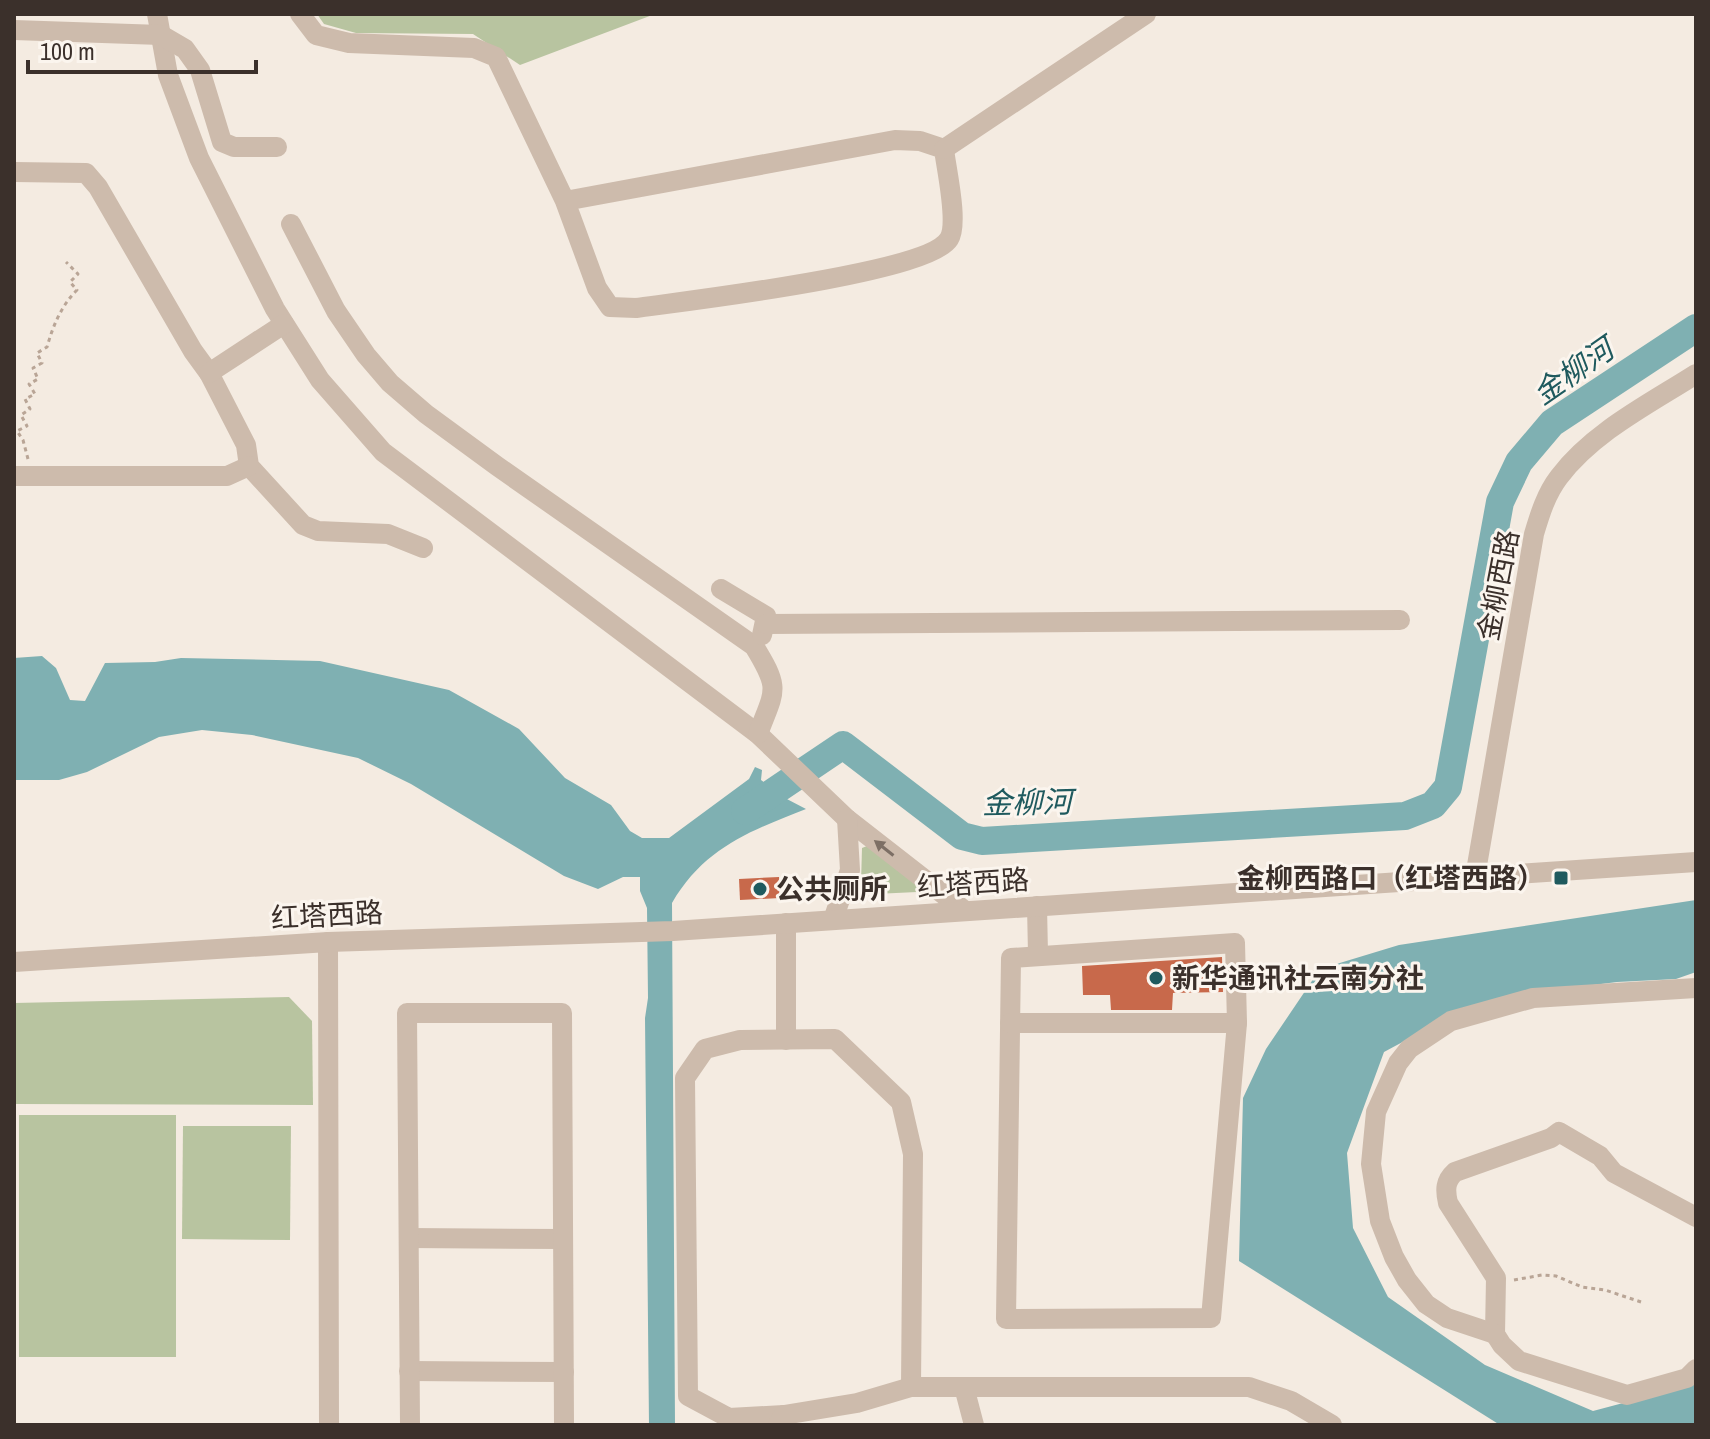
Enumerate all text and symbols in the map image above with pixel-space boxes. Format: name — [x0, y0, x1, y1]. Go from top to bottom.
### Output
scale bar — [28, 24, 256, 74]
text: 100 m — [40, 35, 95, 67]
water label: 金柳河 — [1525, 326, 1625, 413]
street label: 金柳西路 — [1469, 526, 1527, 644]
water label: 金柳河 — [982, 781, 1077, 823]
one-way arrow — [874, 840, 894, 857]
place label: 金柳西路口（红塔西路） — [1237, 859, 1545, 897]
street label: 红塔西路 — [916, 860, 1030, 906]
marker: 金柳西路口（红塔西路） — [1552, 869, 1570, 887]
place label: 公共厕所 — [776, 870, 888, 908]
marker: 公共厕所 — [751, 880, 769, 898]
street label: 红塔西路 — [270, 893, 384, 937]
place label: 新华通讯社云南分社 — [1172, 959, 1424, 997]
marker: 新华通讯社云南分社 — [1147, 969, 1165, 987]

